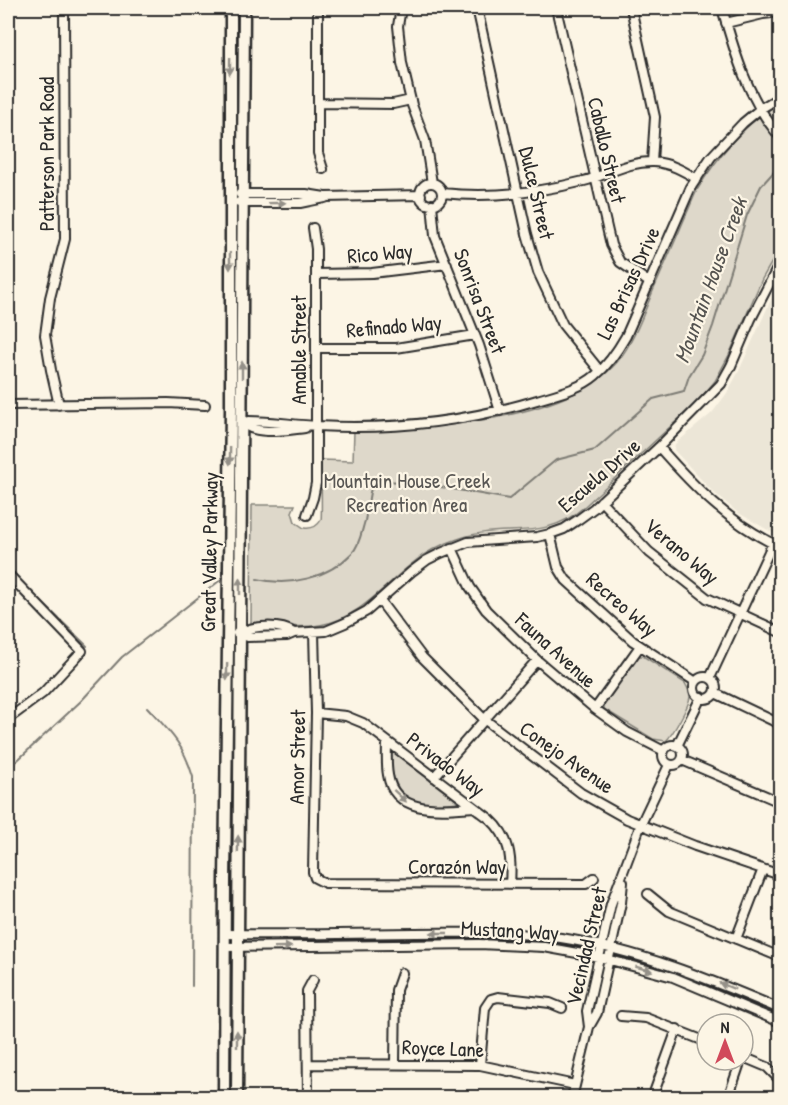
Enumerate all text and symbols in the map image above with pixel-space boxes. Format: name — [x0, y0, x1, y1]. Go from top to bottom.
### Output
one-way arrow — [225, 56, 235, 75]
street label: Patterson Park Road — [32, 77, 61, 231]
street label: Caballo Street — [581, 94, 633, 207]
street label: Dulce Street — [512, 144, 562, 243]
water label: Mountain House Creek — [666, 191, 755, 367]
one-way arrow — [267, 198, 286, 208]
street label: Las Brisas Drive — [589, 222, 667, 344]
street label: Rico Way — [346, 236, 414, 270]
street label: Sonrisa Street — [447, 244, 514, 358]
one-way arrow — [225, 251, 235, 270]
street label: Amable Street — [284, 295, 313, 405]
street label: Refinado Way — [345, 307, 443, 345]
one-way arrow — [237, 361, 247, 380]
street label: Escuela Drive — [552, 431, 646, 519]
one-way arrow — [225, 446, 235, 465]
park label: Mountain House Creek Recreation Area — [324, 466, 490, 519]
street label: Great Valley Parkway — [193, 472, 225, 632]
street label: Verano Way — [638, 511, 726, 591]
street label: Recreo Way — [580, 565, 664, 643]
one-way arrow — [235, 577, 245, 596]
street label: Fauna Avenue — [508, 605, 603, 694]
one-way arrow — [222, 662, 232, 681]
street label: Amor Street — [282, 709, 312, 805]
street label: Conejo Avenue — [514, 714, 620, 800]
street label: Privado Way — [401, 725, 491, 803]
one-way arrow — [393, 789, 408, 803]
one-way arrow — [233, 835, 243, 854]
street label: Corazón Way — [408, 852, 506, 881]
street label: Vecindad Street — [558, 883, 614, 1008]
street label: Mustang Way — [460, 913, 560, 947]
one-way arrow — [429, 928, 448, 938]
one-way arrow — [274, 942, 293, 952]
one-way arrow — [635, 965, 653, 974]
one-way arrow — [717, 981, 735, 991]
north arrow — [695, 1012, 755, 1072]
text: N — [721, 1016, 730, 1038]
one-way arrow — [232, 1030, 242, 1049]
street label: Royce Lane — [401, 1032, 485, 1064]

